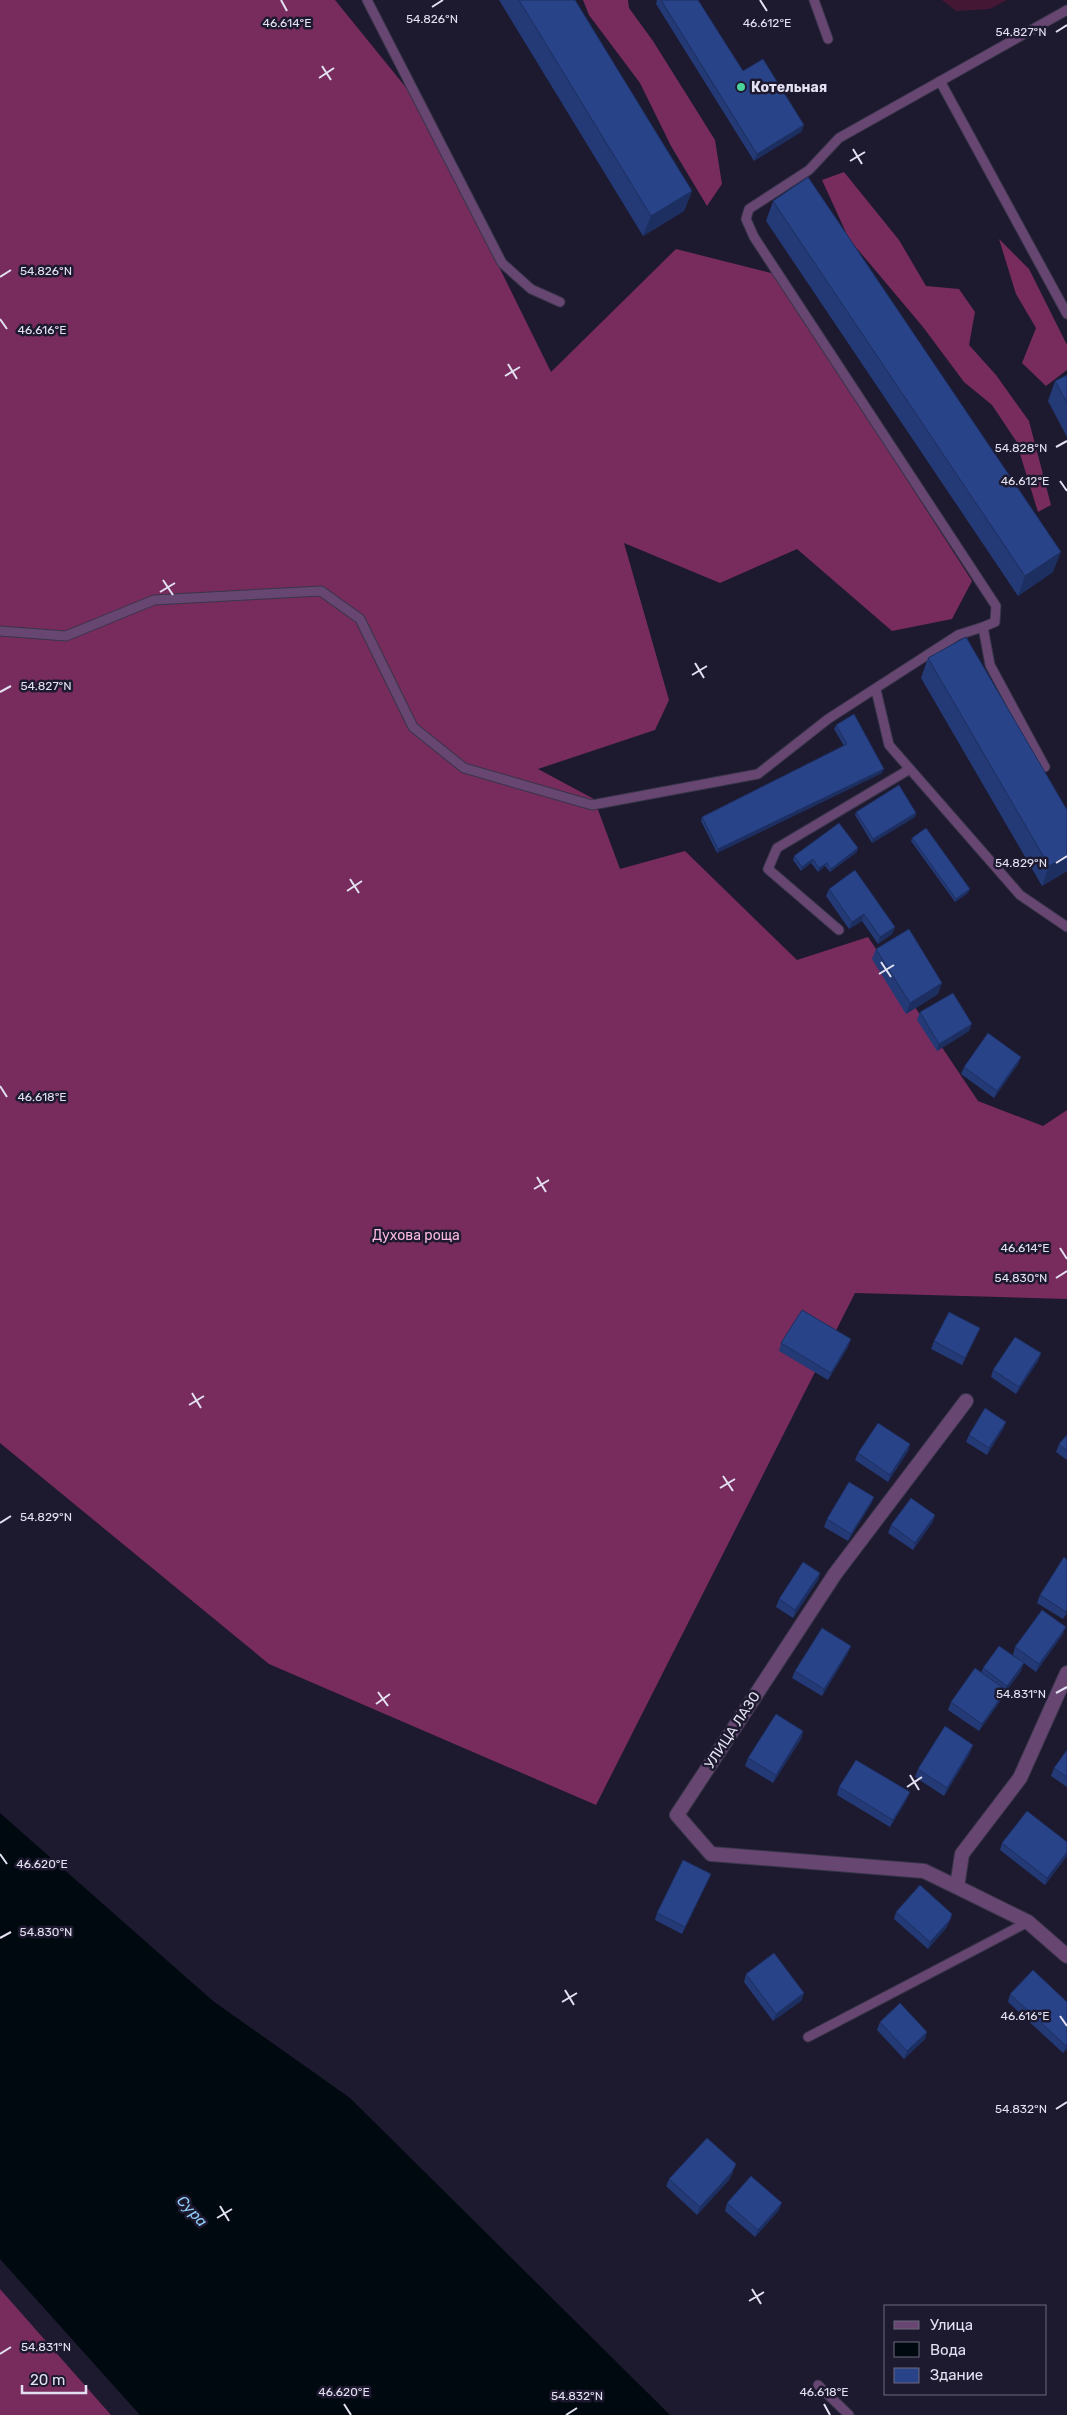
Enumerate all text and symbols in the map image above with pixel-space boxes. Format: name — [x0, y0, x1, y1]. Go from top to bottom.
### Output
text: 54.826°N — [406, 12, 458, 26]
text: 46.614°E — [262, 16, 312, 30]
text: 46.612°E — [743, 16, 791, 30]
text: 54.827°N — [995, 25, 1047, 39]
place label: Котельная — [751, 79, 827, 96]
marker: Котельная — [735, 81, 747, 93]
text: 54.826°N — [20, 264, 72, 278]
text: 46.616°E — [18, 323, 66, 337]
text: 54.828°N — [995, 441, 1047, 455]
text: 46.612°E — [1001, 474, 1049, 488]
text: 54.827°N — [20, 679, 72, 693]
text: 54.829°N — [995, 856, 1047, 870]
text: 46.618°E — [17, 1090, 67, 1104]
park label: Духова роща — [372, 1227, 460, 1244]
text: 46.614°E — [1000, 1241, 1050, 1255]
text: 54.830°N — [995, 1271, 1047, 1285]
text: 54.829°N — [20, 1510, 72, 1524]
text: 54.831°N — [996, 1687, 1046, 1701]
street label: УЛИЦА ЛАЗО — [701, 1688, 764, 1772]
text: 46.620°E — [16, 1857, 68, 1871]
text: 54.830°N — [20, 1925, 72, 1939]
text: 46.616°E — [1001, 2009, 1049, 2023]
text: 54.832°N — [995, 2102, 1047, 2116]
water label: Сура — [173, 2192, 211, 2230]
legend — [884, 2305, 1047, 2395]
text: Улица — [930, 2316, 973, 2334]
text: 54.831°N — [21, 2340, 71, 2354]
text: Вода — [930, 2341, 966, 2359]
scale bar — [22, 2362, 86, 2394]
text: Здание — [930, 2366, 983, 2384]
text: 20 m — [30, 2371, 65, 2389]
text: 46.620°E — [318, 2385, 370, 2399]
text: 46.618°E — [799, 2385, 849, 2399]
text: 54.832°N — [551, 2389, 603, 2403]

